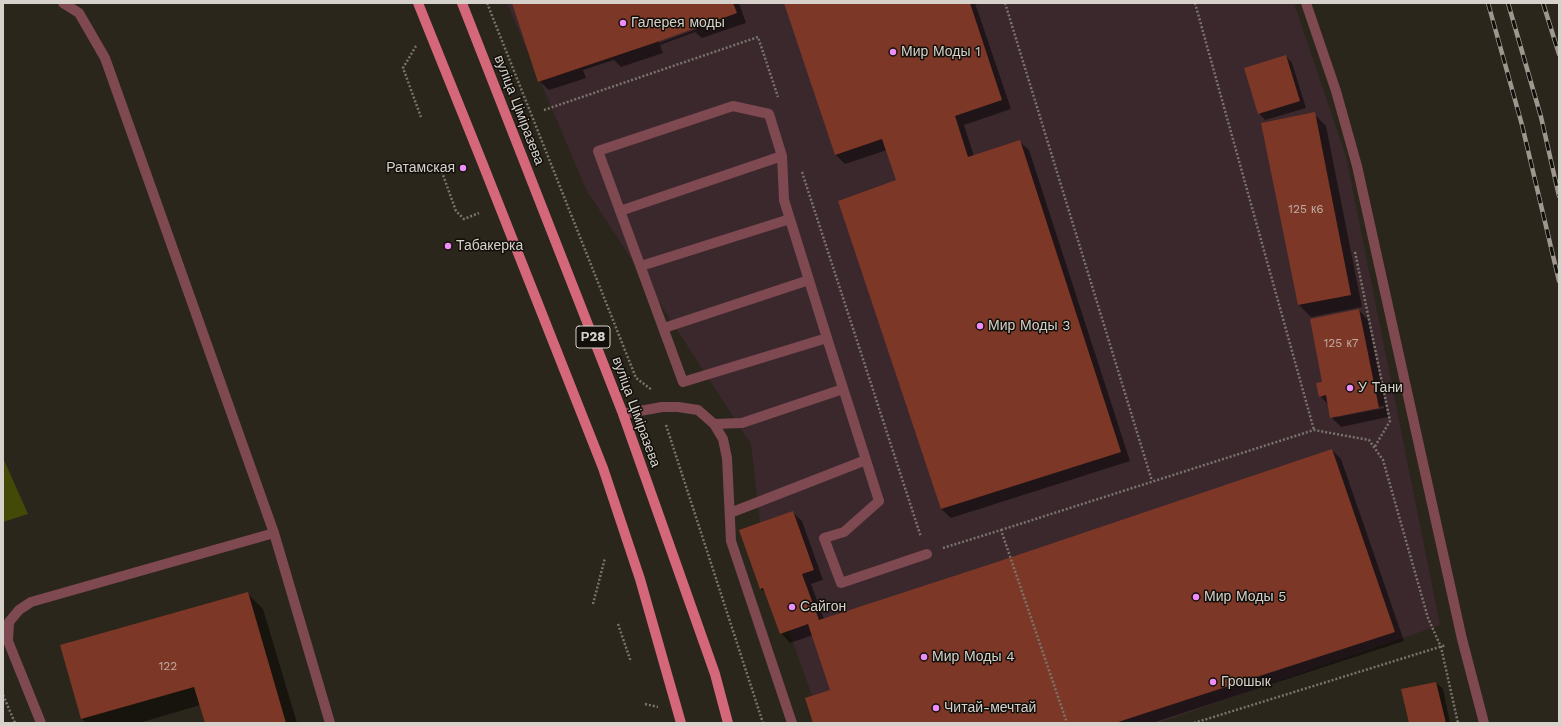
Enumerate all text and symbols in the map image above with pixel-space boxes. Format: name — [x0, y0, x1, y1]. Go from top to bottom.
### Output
place label: Галерея моды — [631, 15, 725, 31]
marker: Галерея моды — [618, 18, 628, 28]
place label: Мир Моды 1 — [901, 44, 981, 60]
marker: Мир Моды 1 — [888, 47, 898, 57]
street label: вуліца Ціміразева — [490, 53, 548, 167]
place label: Ратамская — [386, 160, 455, 176]
marker: Ратамская — [458, 163, 468, 173]
house number: 125 к6 — [1288, 202, 1324, 216]
place label: Табакерка — [456, 238, 523, 254]
marker: Табакерка — [443, 241, 453, 251]
place label: Мир Моды 3 — [988, 318, 1071, 334]
marker: Мир Моды 3 — [975, 321, 985, 331]
road number: Р28 — [576, 326, 610, 348]
house number: 125 к7 — [1324, 336, 1358, 350]
street label: вуліца Ціміразева — [608, 354, 664, 470]
place label: У Тани — [1358, 380, 1403, 396]
marker: У Тани — [1345, 383, 1355, 393]
place label: Мир Моды 5 — [1204, 589, 1286, 605]
marker: Мир Моды 5 — [1191, 592, 1201, 602]
place label: Сайгон — [800, 599, 846, 615]
marker: Сайгон — [787, 602, 797, 612]
place label: Мир Моды 4 — [932, 649, 1015, 665]
marker: Мир Моды 4 — [919, 652, 929, 662]
house number: 122 — [159, 659, 177, 673]
place label: Грошык — [1221, 674, 1271, 690]
marker: Грошык — [1208, 677, 1218, 687]
place label: Читай-мечтай — [944, 700, 1036, 716]
marker: Читай-мечтай — [931, 703, 941, 713]

